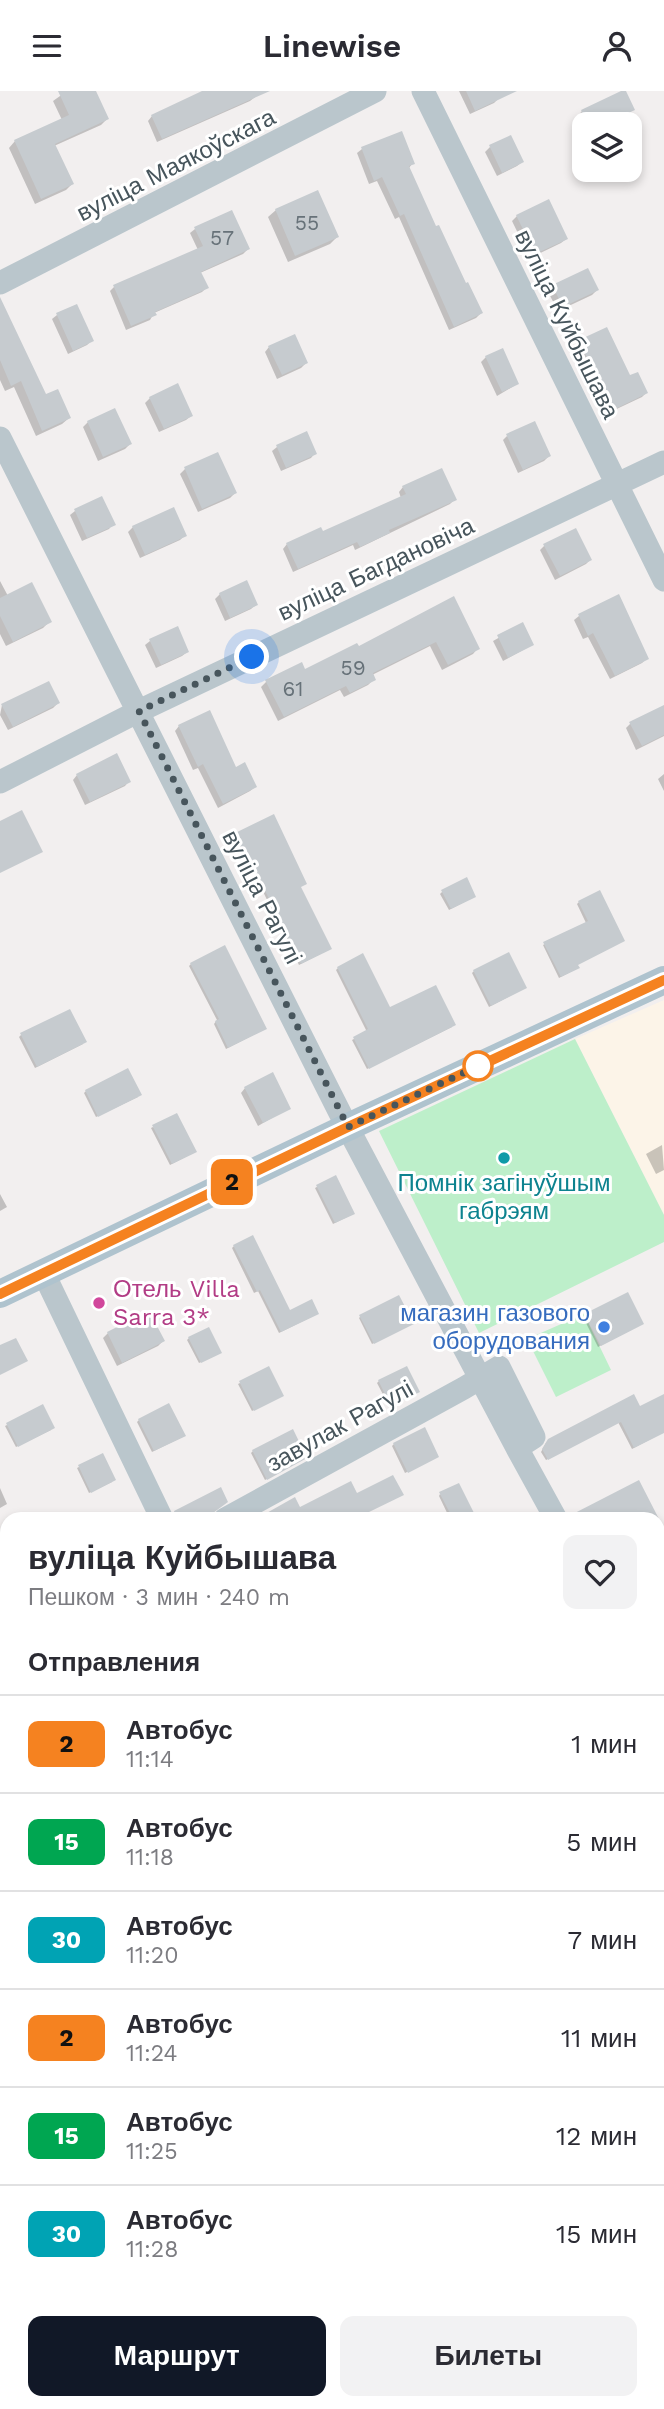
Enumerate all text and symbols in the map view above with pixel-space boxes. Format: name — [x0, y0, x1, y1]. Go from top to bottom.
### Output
icon: menu — [28, 27, 66, 65]
text: Linewise — [263, 27, 401, 65]
icon: person — [598, 27, 636, 65]
street label: вуліца Маякоўскага — [72, 103, 280, 227]
map controls — [572, 112, 642, 182]
button: layers — [572, 112, 642, 182]
house number: 55 — [295, 210, 319, 235]
house number: 57 — [210, 225, 234, 250]
street label: вуліца Куйбышава — [509, 225, 625, 424]
street label: вуліца Багдановіча — [274, 511, 479, 627]
your location — [234, 639, 269, 674]
house number: 59 — [340, 655, 366, 680]
house number: 61 — [283, 676, 303, 701]
street label: вуліца Рагулі — [216, 825, 308, 969]
unlabelled marker — [463, 1051, 493, 1081]
marker: Помнік загінуўшым габрэям — [496, 1150, 512, 1166]
line badge: 2 — [209, 1159, 255, 1205]
text: 2 — [225, 1168, 239, 1196]
place label: Помнік загінуўшым габрэям — [397, 1169, 611, 1225]
place label: Отель Villa Sarra 3* — [113, 1275, 240, 1331]
marker: Отель Villa Sarra 3* — [91, 1295, 107, 1311]
place label: магазин газового оборудования — [400, 1299, 590, 1355]
marker: магазин газового оборудования — [596, 1319, 612, 1335]
street label: завулак Рагулі — [262, 1374, 418, 1478]
button: heart — [563, 1535, 637, 1609]
text: вуліца Куйбышава — [28, 1538, 336, 1577]
text: Пешком · 3 мин · 240 m — [28, 1584, 290, 1611]
text: Отправления — [28, 1647, 200, 1677]
text: Автобус — [126, 1715, 233, 1745]
text: 1 мин — [571, 1729, 637, 1759]
text: 2 — [59, 1730, 74, 1758]
text: 11:14 — [126, 1746, 174, 1773]
text: Автобус — [126, 1813, 233, 1843]
text: 5 мин — [566, 1827, 637, 1857]
text: 15 — [54, 1828, 79, 1856]
text: 11:18 — [126, 1844, 174, 1871]
text: Автобус — [126, 1911, 233, 1941]
text: 7 мин — [568, 1925, 637, 1955]
text: 30 — [52, 1926, 81, 1954]
text: 11:20 — [126, 1942, 178, 1969]
text: Автобус — [126, 2009, 233, 2039]
text: 11 мин — [561, 2023, 637, 2053]
text: 2 — [59, 2024, 74, 2052]
text: 11:24 — [126, 2040, 178, 2067]
text: Автобус — [126, 2107, 233, 2137]
text: 12 мин — [556, 2121, 637, 2151]
text: 15 — [54, 2122, 79, 2150]
text: 11:25 — [126, 2138, 178, 2165]
text: Автобус — [126, 2205, 233, 2235]
text: 15 мин — [556, 2219, 637, 2249]
text: 30 — [52, 2220, 81, 2248]
text: 11:28 — [126, 2236, 178, 2263]
button: Маршрут — [28, 2316, 326, 2396]
button: Билеты — [340, 2316, 637, 2396]

